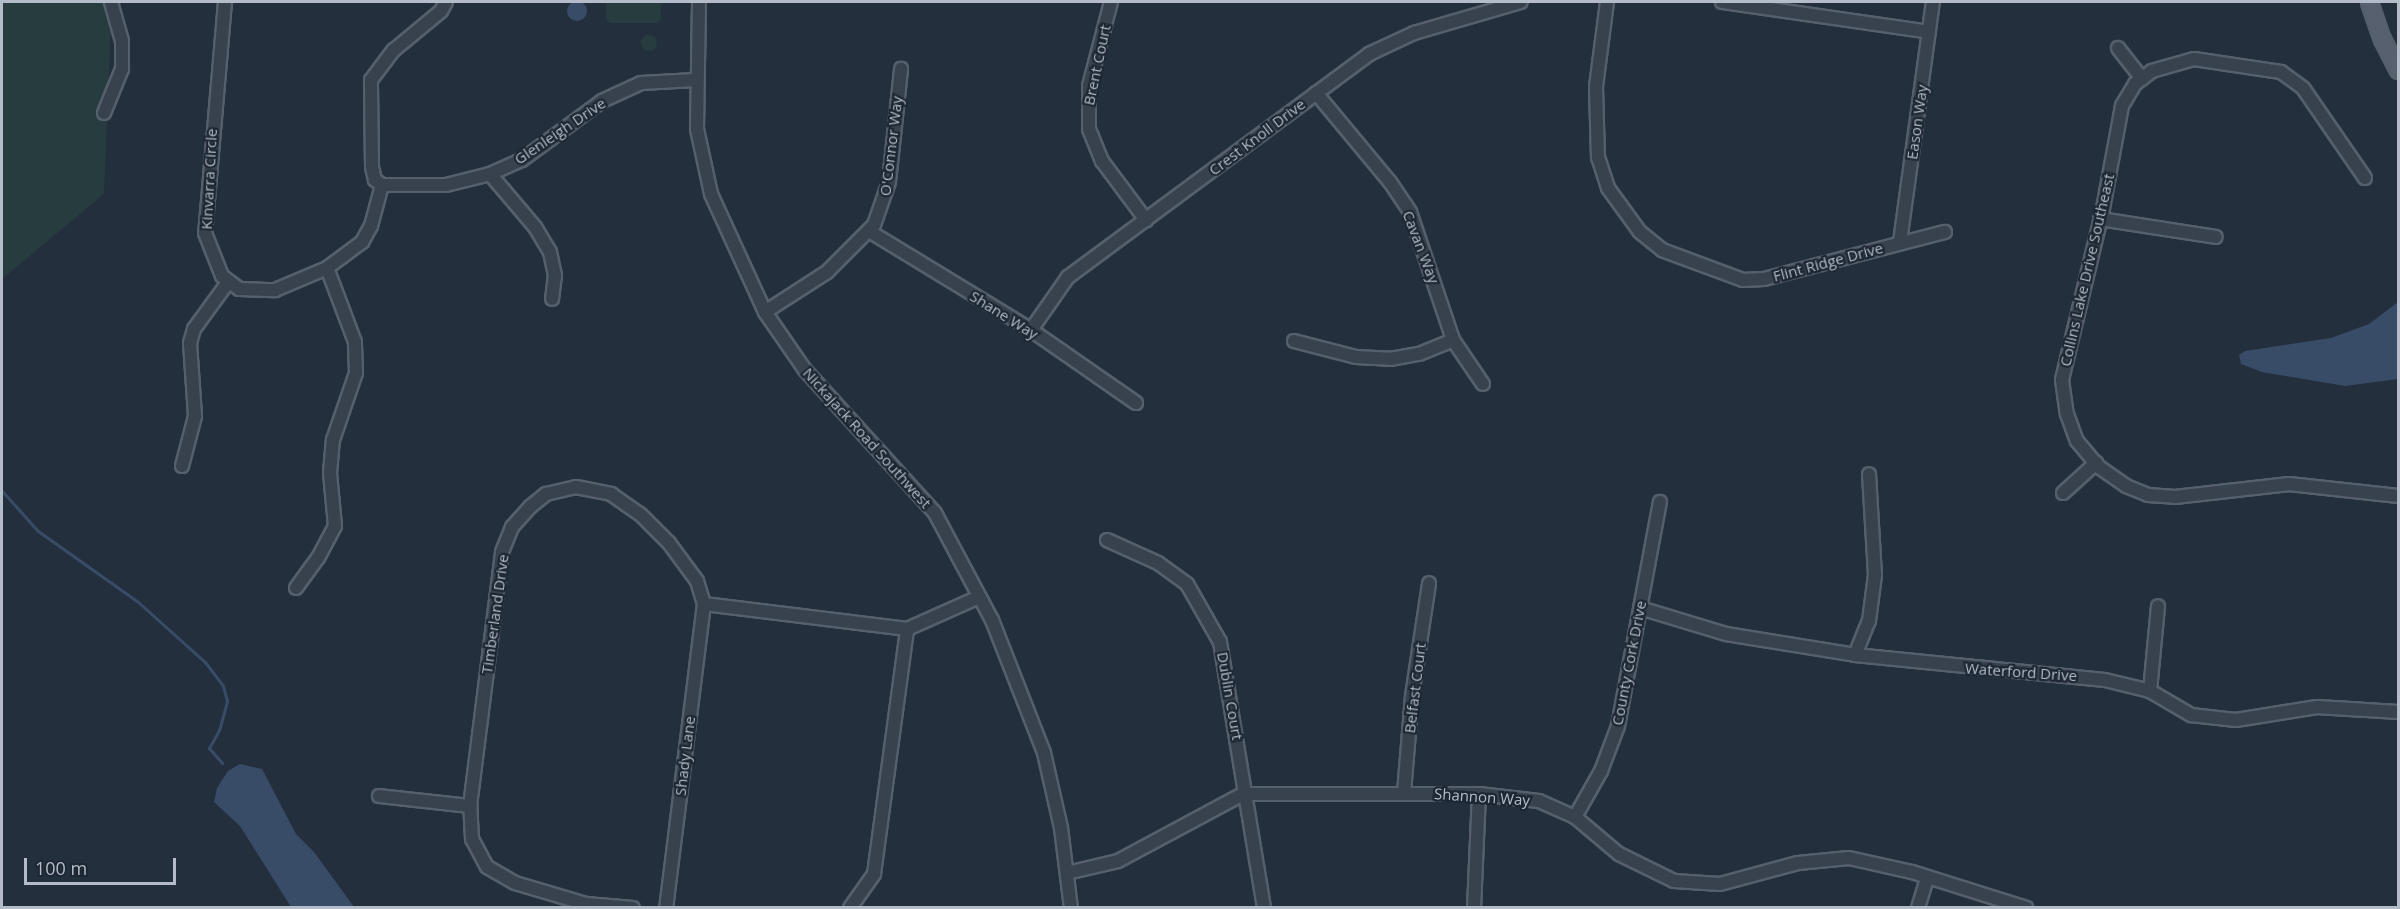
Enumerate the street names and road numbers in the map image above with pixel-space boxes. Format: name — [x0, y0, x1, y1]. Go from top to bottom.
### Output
street label: Brent Court — [1080, 23, 1114, 107]
street label: Eason Way — [1903, 83, 1931, 161]
street label: Glenleigh Drive — [511, 94, 609, 168]
street label: O'Connor Way — [876, 95, 906, 197]
street label: Crest Knoll Drive — [1205, 95, 1309, 179]
street label: Kinvarra Circle — [197, 128, 221, 230]
street label: Collins Lake Drive Southeast — [2056, 172, 2118, 368]
street label: Cavan Way — [1399, 208, 1443, 286]
street label: Flint Ridge Drive — [1771, 239, 1885, 285]
street label: Shane Way — [967, 287, 1041, 343]
street label: Nickajack Road Southwest — [799, 364, 935, 512]
street label: Timberland Drive — [478, 553, 512, 675]
street label: County Cork Drive — [1608, 599, 1650, 727]
street label: Belfast Court — [1401, 642, 1429, 734]
street label: Dublin Court — [1213, 651, 1247, 741]
street label: Waterford Drive — [1964, 659, 2078, 685]
street label: Shady Lane — [671, 715, 699, 797]
street label: Shannon Way — [1434, 785, 1530, 809]

